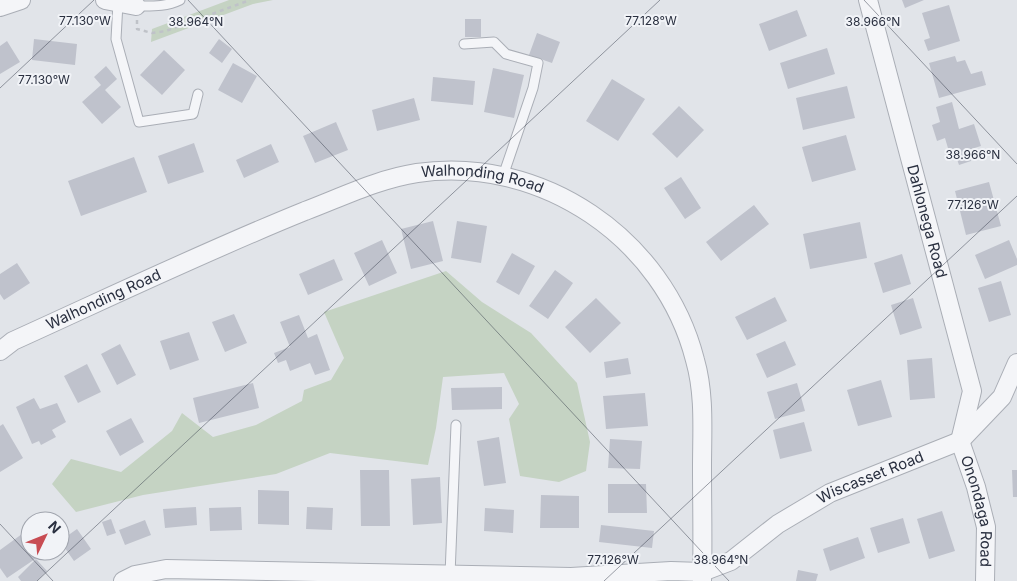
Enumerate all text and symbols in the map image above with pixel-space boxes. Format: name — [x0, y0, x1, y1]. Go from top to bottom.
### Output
text: 77.130°W — [59, 13, 111, 28]
text: 77.128°W — [625, 13, 677, 28]
text: 38.964°N — [169, 14, 223, 29]
text: 38.966°N — [846, 14, 900, 29]
text: 77.130°W — [18, 72, 70, 87]
text: 38.966°N — [946, 147, 1000, 162]
street label: Walhonding Road — [420, 161, 547, 197]
street label: Dahlonega Road — [903, 162, 951, 280]
text: 77.126°W — [947, 197, 999, 212]
street label: Walhonding Road — [43, 265, 164, 334]
street label: Wiscasset Road — [813, 447, 926, 508]
street label: Onondaga Road — [957, 453, 996, 567]
north arrow — [20, 511, 70, 561]
text: N — [45, 517, 65, 536]
text: 77.126°W — [587, 552, 639, 567]
text: 38.964°N — [694, 552, 748, 567]

